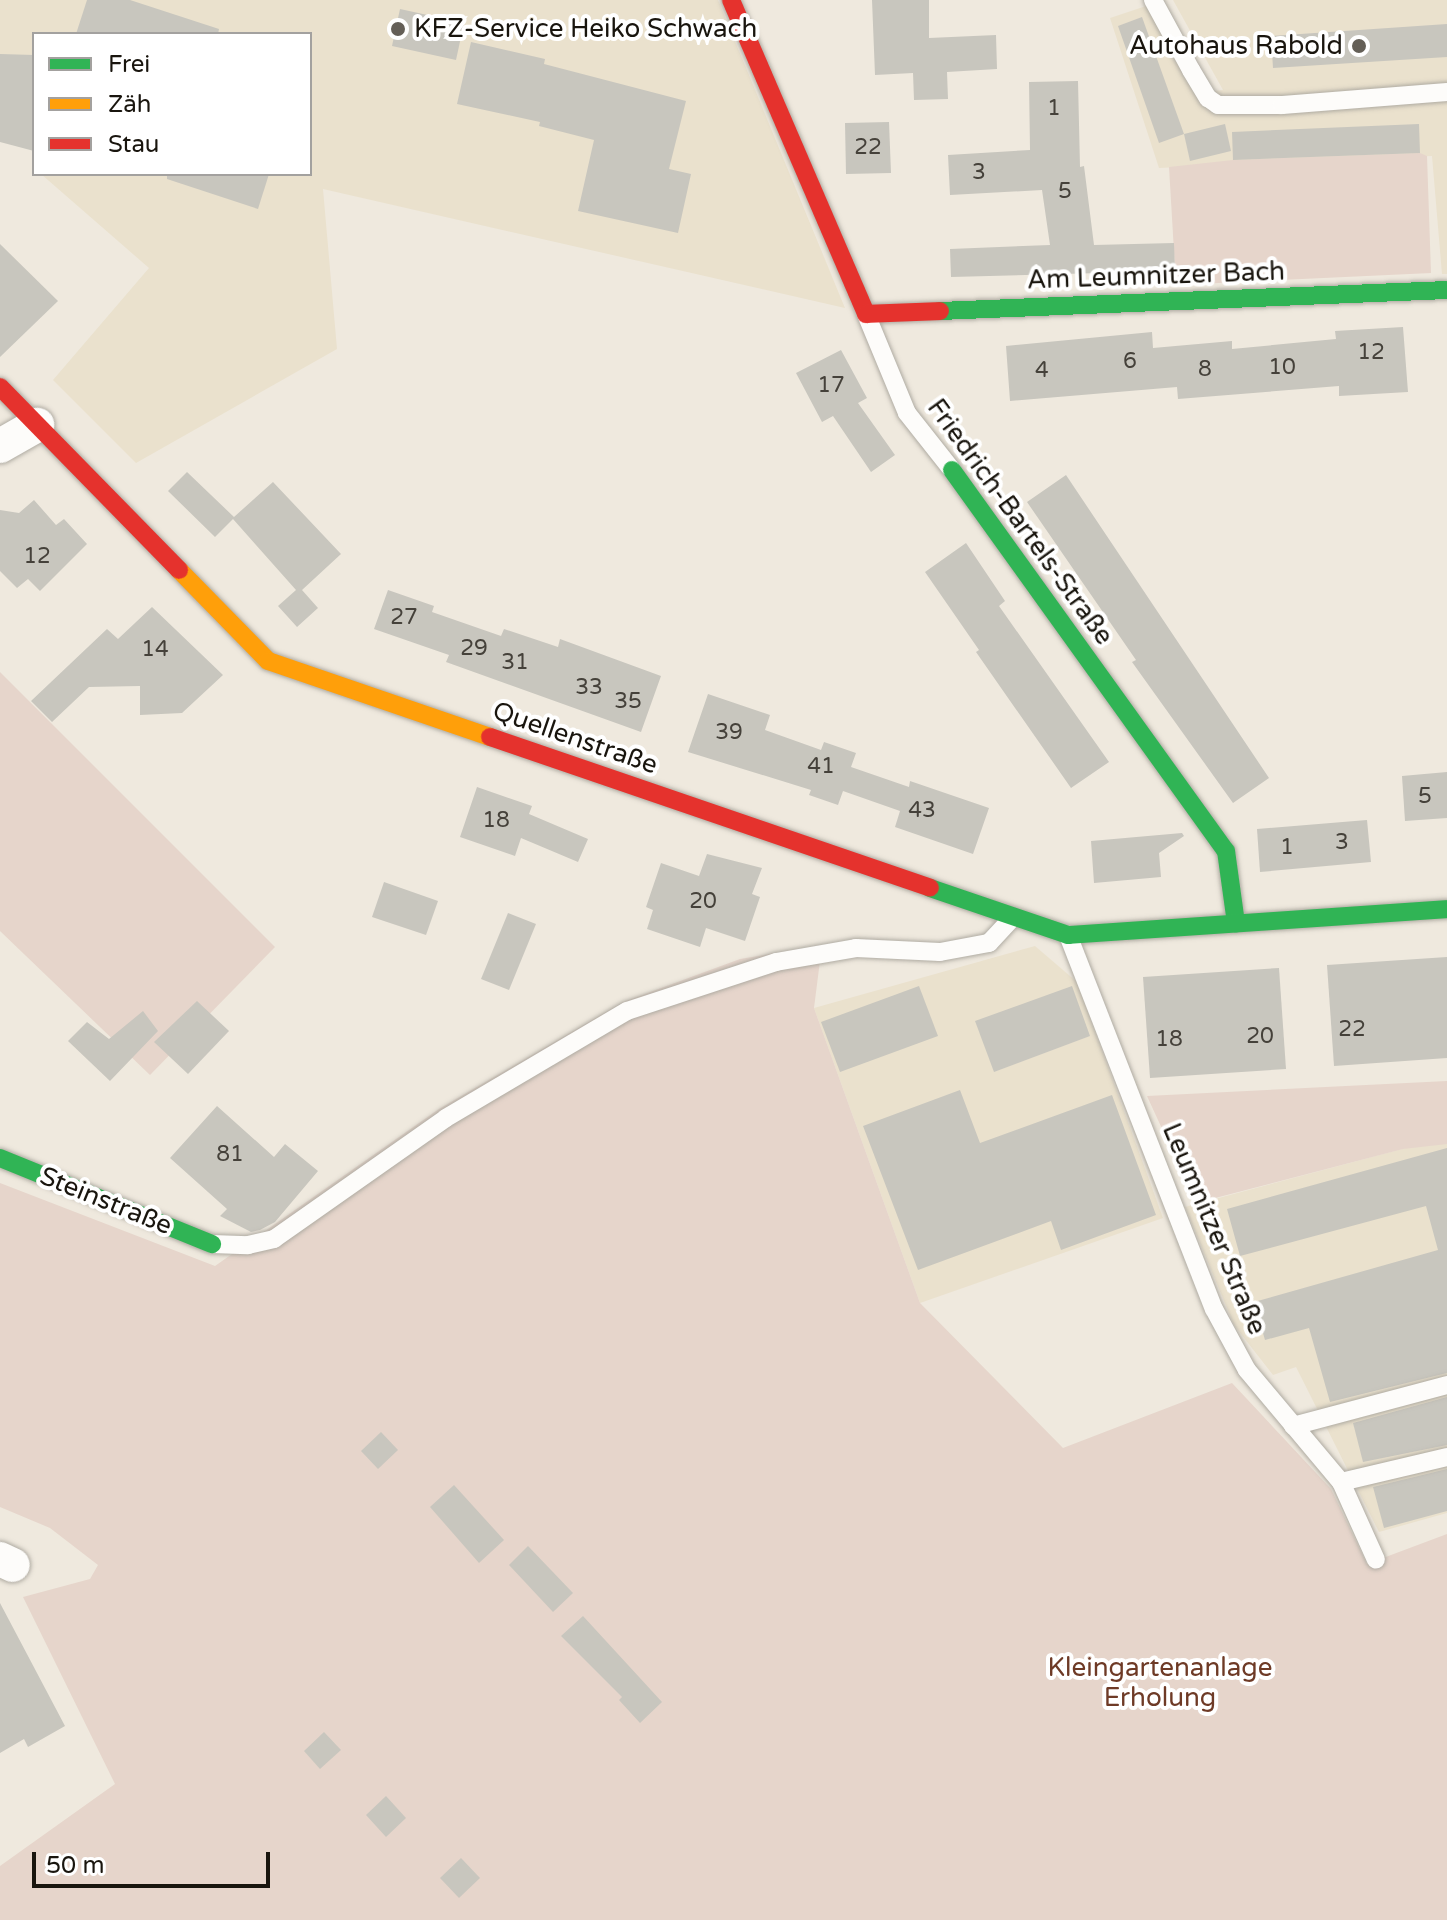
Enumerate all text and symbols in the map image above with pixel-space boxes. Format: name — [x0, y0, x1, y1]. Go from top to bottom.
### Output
place label: KFZ-Service Heiko Schwach — [414, 13, 757, 45]
marker: KFZ-Service Heiko Schwach — [389, 20, 407, 38]
place label: Autohaus Rabold — [1129, 30, 1343, 62]
legend — [32, 32, 312, 176]
marker: Autohaus Rabold — [1350, 37, 1368, 55]
text: Frei — [108, 50, 150, 79]
text: Zäh — [108, 90, 151, 119]
house number: 1 — [1047, 96, 1061, 122]
text: Stau — [108, 130, 159, 159]
house number: 22 — [854, 135, 882, 161]
house number: 3 — [972, 160, 986, 186]
house number: 5 — [1058, 179, 1072, 205]
street label: Am Leumnitzer Bach — [1026, 256, 1286, 296]
house number: 12 — [1357, 340, 1385, 366]
house number: 6 — [1123, 349, 1137, 375]
house number: 10 — [1268, 355, 1296, 381]
house number: 8 — [1198, 357, 1212, 383]
house number: 4 — [1035, 358, 1049, 384]
house number: 17 — [817, 373, 845, 399]
street label: Friedrich-Bartels-Straße — [920, 393, 1120, 651]
house number: 12 — [23, 544, 51, 570]
house number: 27 — [390, 605, 418, 631]
house number: 29 — [460, 636, 488, 662]
house number: 14 — [141, 637, 169, 663]
house number: 31 — [501, 650, 529, 676]
house number: 33 — [575, 675, 603, 701]
house number: 35 — [614, 689, 642, 715]
street label: Quellenstraße — [488, 695, 662, 781]
house number: 39 — [715, 720, 743, 746]
house number: 41 — [807, 754, 835, 780]
house number: 5 — [1418, 784, 1432, 810]
house number: 43 — [908, 798, 936, 824]
house number: 18 — [482, 808, 510, 834]
house number: 3 — [1335, 830, 1349, 856]
house number: 1 — [1280, 835, 1294, 861]
house number: 20 — [689, 889, 717, 915]
house number: 22 — [1338, 1017, 1366, 1043]
house number: 20 — [1246, 1024, 1274, 1050]
house number: 18 — [1155, 1027, 1183, 1053]
street label: Leumnitzer Straße — [1155, 1119, 1273, 1339]
house number: 81 — [216, 1142, 244, 1168]
street label: Steinstraße — [35, 1160, 177, 1242]
park label: Kleingartenanlage Erholung — [1048, 1652, 1272, 1714]
scale bar — [36, 1836, 274, 1886]
text: 50 m — [46, 1851, 104, 1880]

